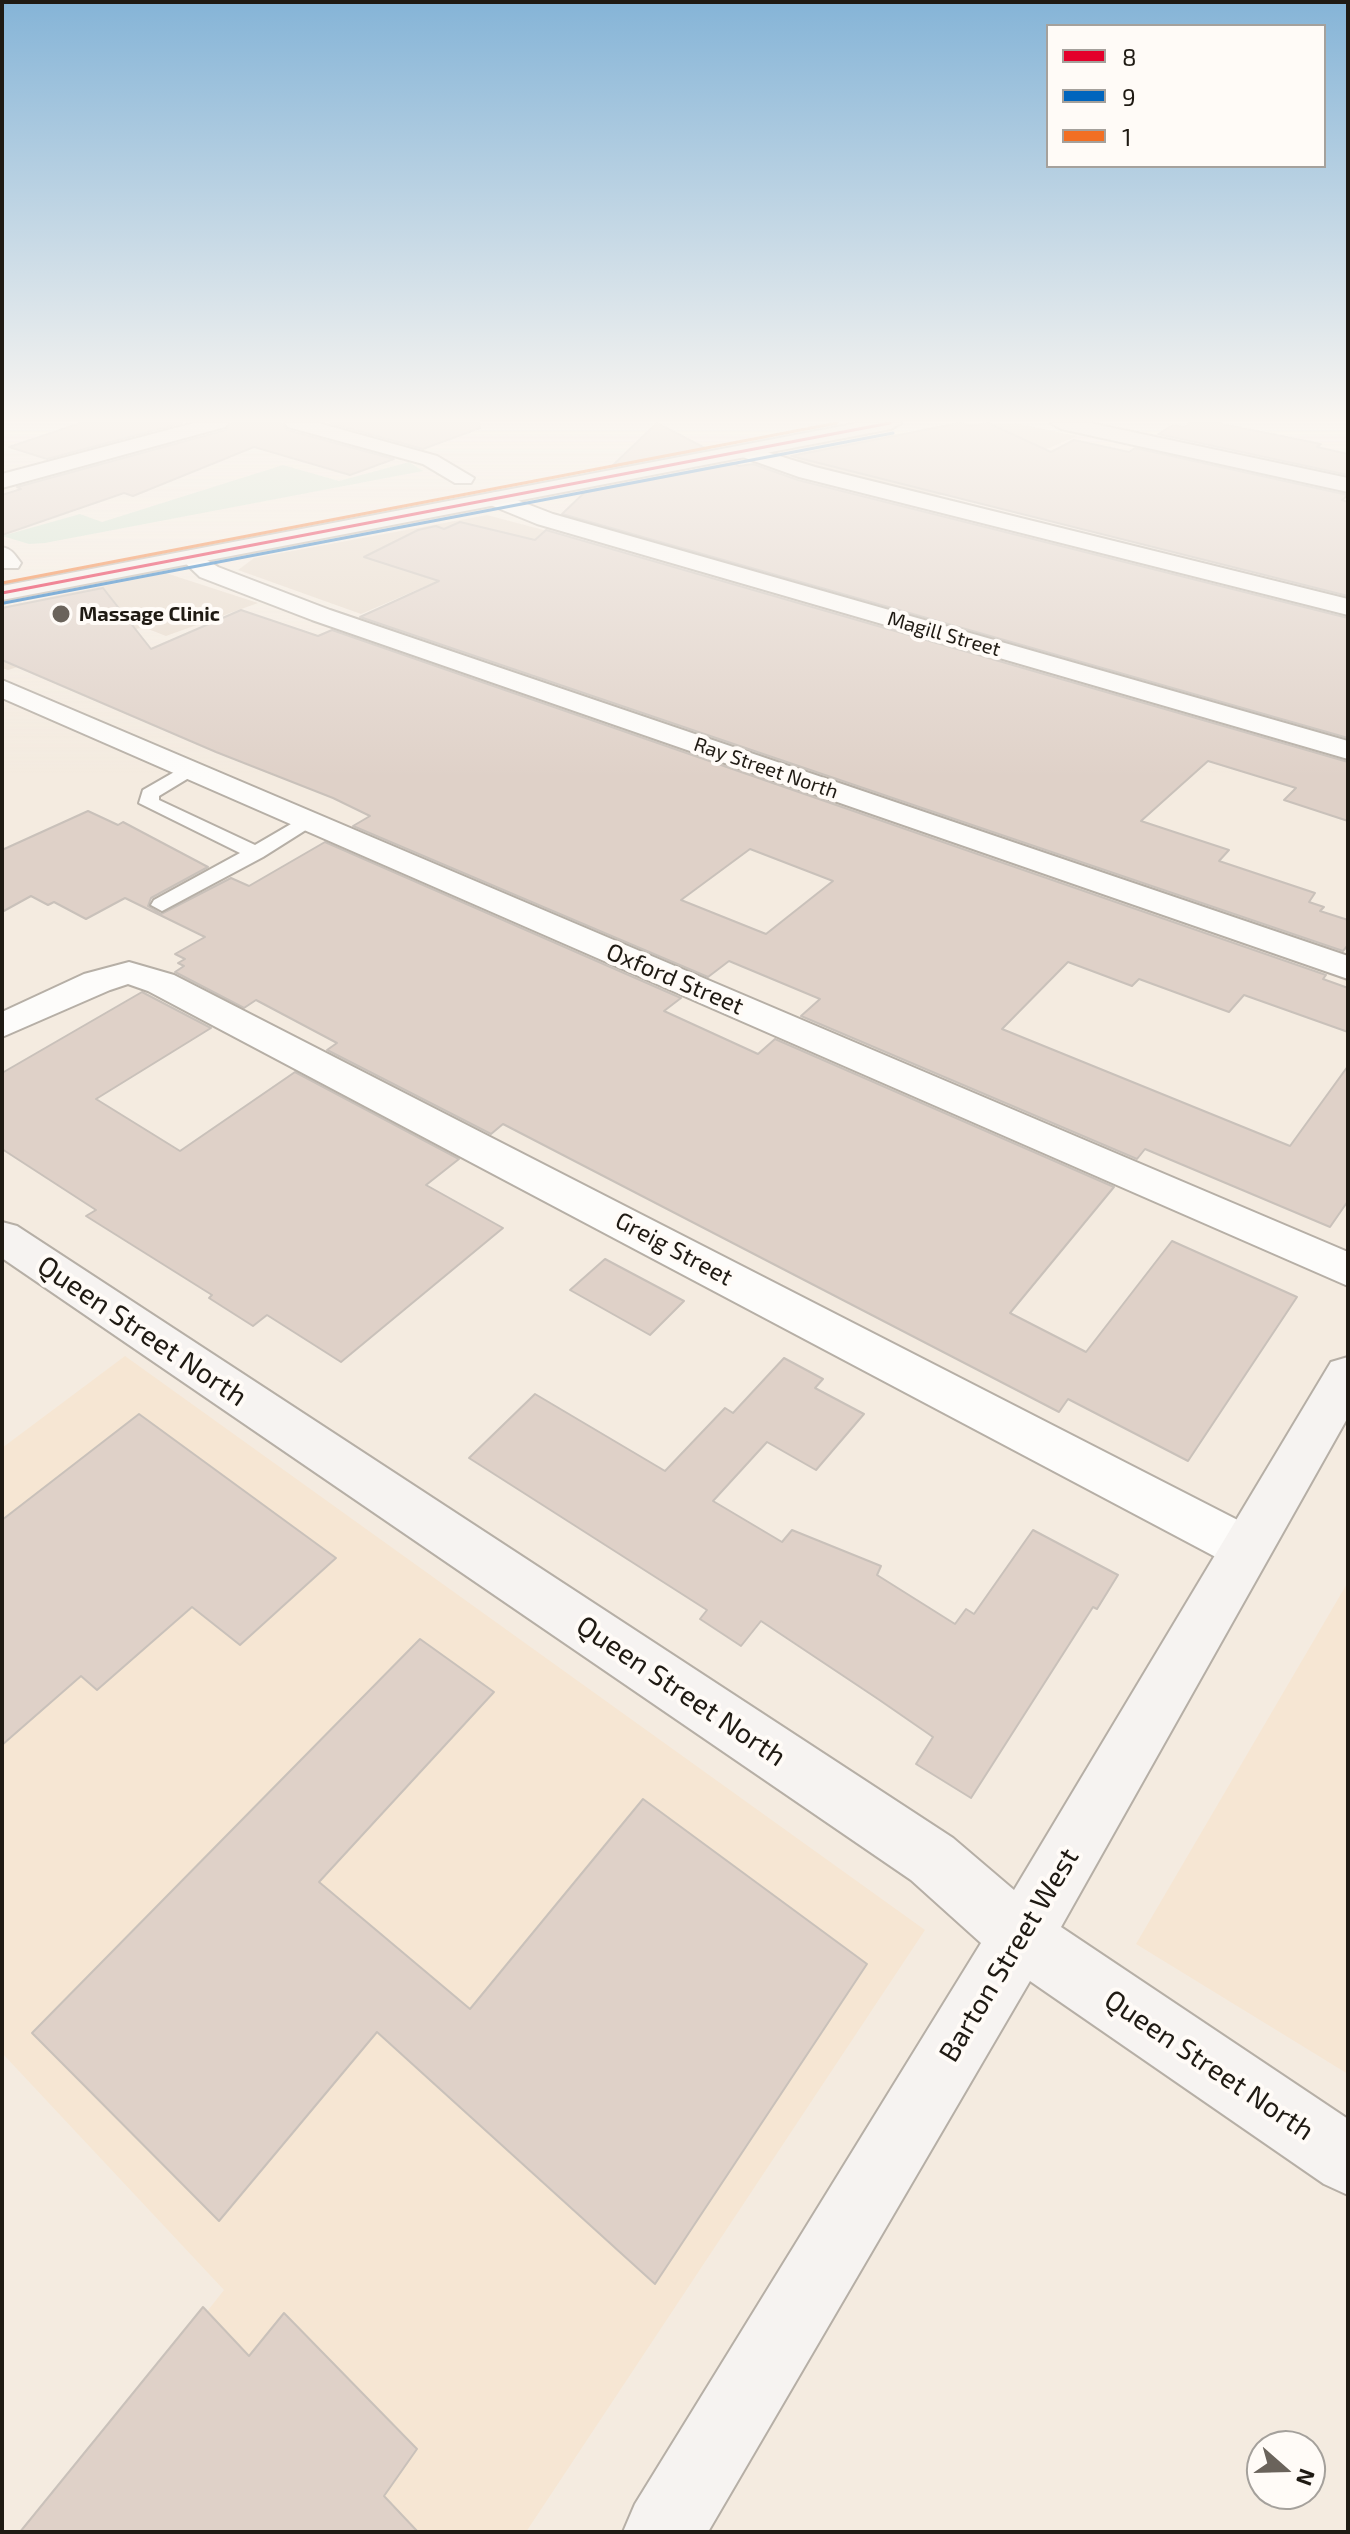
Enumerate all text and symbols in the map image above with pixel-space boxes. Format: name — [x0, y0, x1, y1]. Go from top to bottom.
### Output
legend — [1046, 24, 1326, 168]
text: 8 — [1122, 42, 1137, 71]
text: 9 — [1122, 82, 1136, 111]
text: 1 — [1122, 122, 1132, 151]
place label: Massage Clinic — [79, 602, 220, 626]
marker: Massage Clinic — [50, 603, 72, 625]
street label: Magill Street — [885, 606, 1003, 662]
street label: Ray Street North — [691, 732, 841, 804]
street label: Oxford Street — [602, 937, 748, 1021]
street label: Greig Street — [610, 1206, 738, 1292]
street label: Queen Street North — [31, 1249, 253, 1413]
street label: Queen Street North — [570, 1609, 792, 1773]
street label: Barton Street West — [932, 1842, 1086, 2068]
street label: Queen Street North — [1098, 1983, 1320, 2147]
north arrow — [1246, 2430, 1326, 2510]
text: N — [1292, 2466, 1322, 2489]

